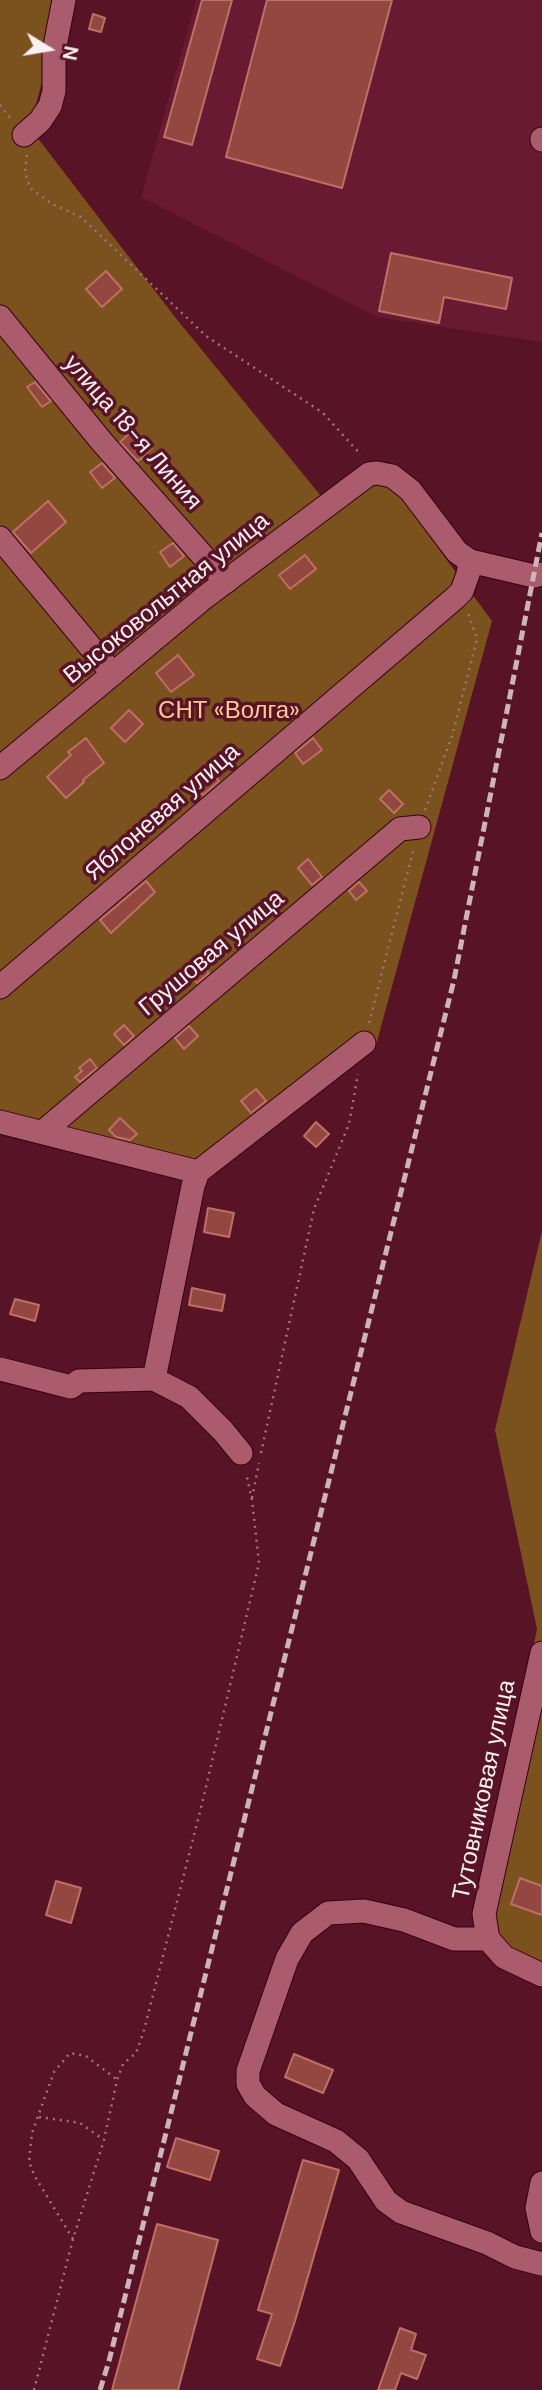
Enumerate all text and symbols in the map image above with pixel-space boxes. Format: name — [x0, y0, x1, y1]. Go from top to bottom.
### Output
north arrow — [14, 14, 84, 84]
text: N — [57, 44, 84, 62]
street label: улица 18-я Линия — [57, 350, 207, 516]
street label: Высоковольтная улица — [59, 507, 275, 691]
park label: СНТ «Волга» — [158, 698, 300, 726]
street label: Яблоневая улица — [80, 738, 246, 888]
street label: Грушовая улица — [134, 885, 290, 1023]
street label: Тутовниковая улица — [448, 1677, 522, 1903]

